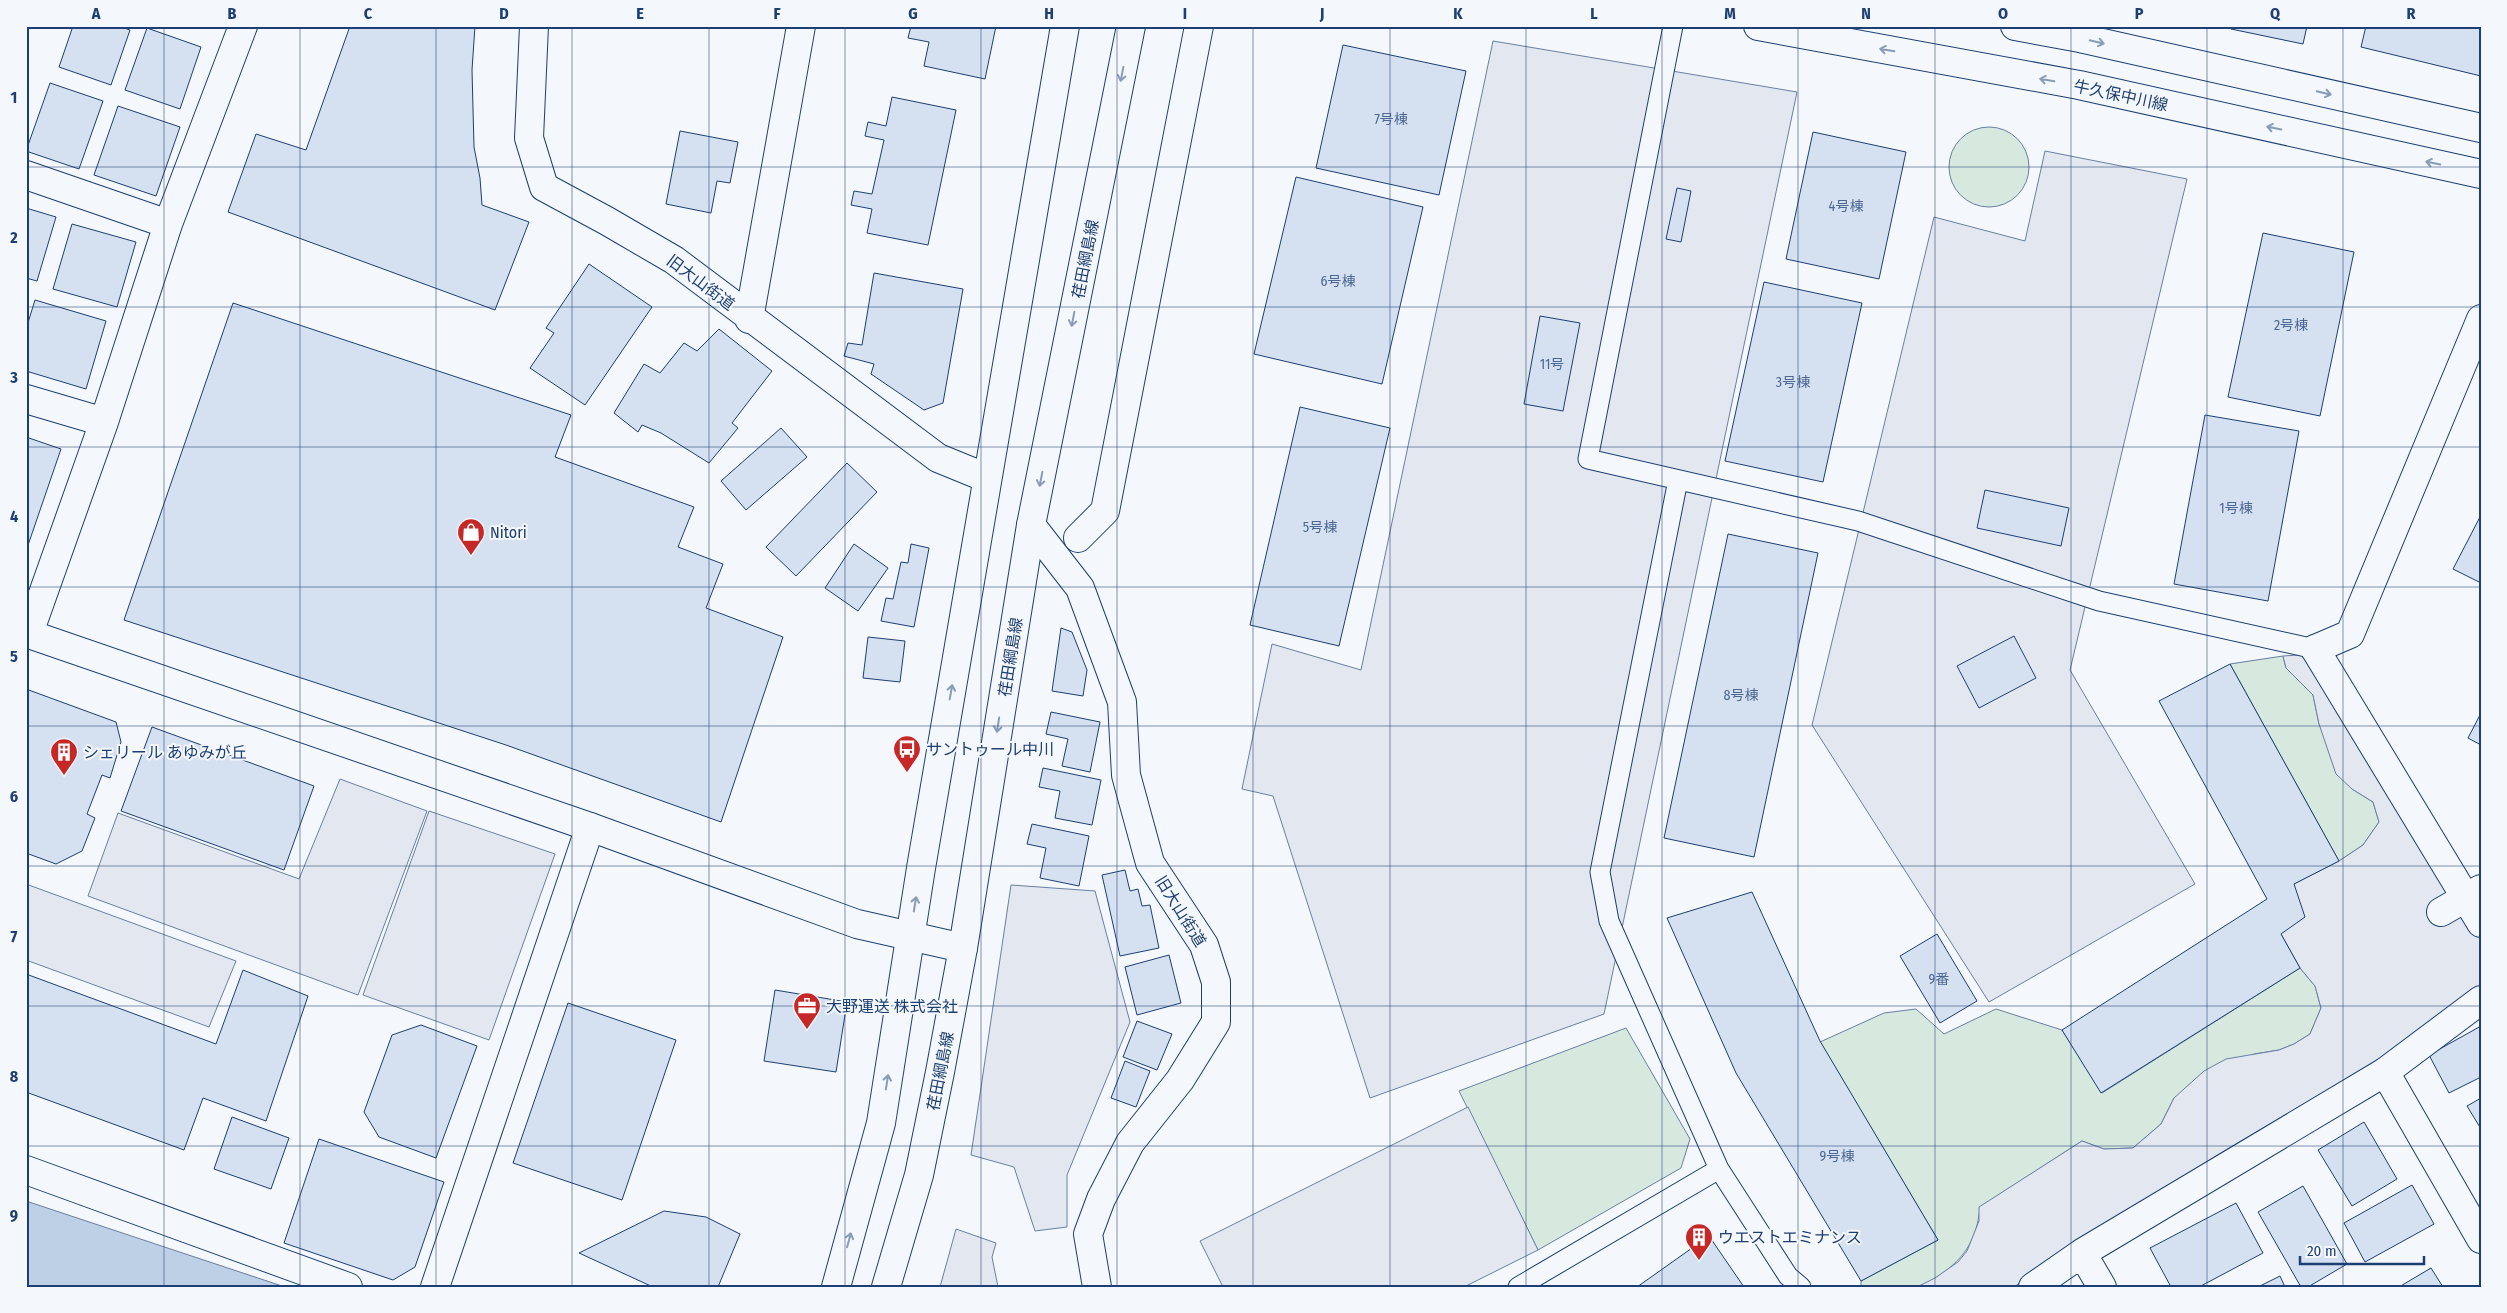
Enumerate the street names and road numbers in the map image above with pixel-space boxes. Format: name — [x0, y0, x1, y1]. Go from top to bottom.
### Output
street label: 牛久保中川線 — [2072, 76, 2170, 115]
street label: 荏田綱島線 — [1069, 218, 1102, 300]
street label: 旧大山街道 — [663, 251, 738, 314]
street label: 荏田綱島線 — [995, 616, 1026, 698]
street label: 旧大山街道 — [1151, 872, 1210, 950]
street label: 荏田綱島線 — [924, 1030, 957, 1112]

